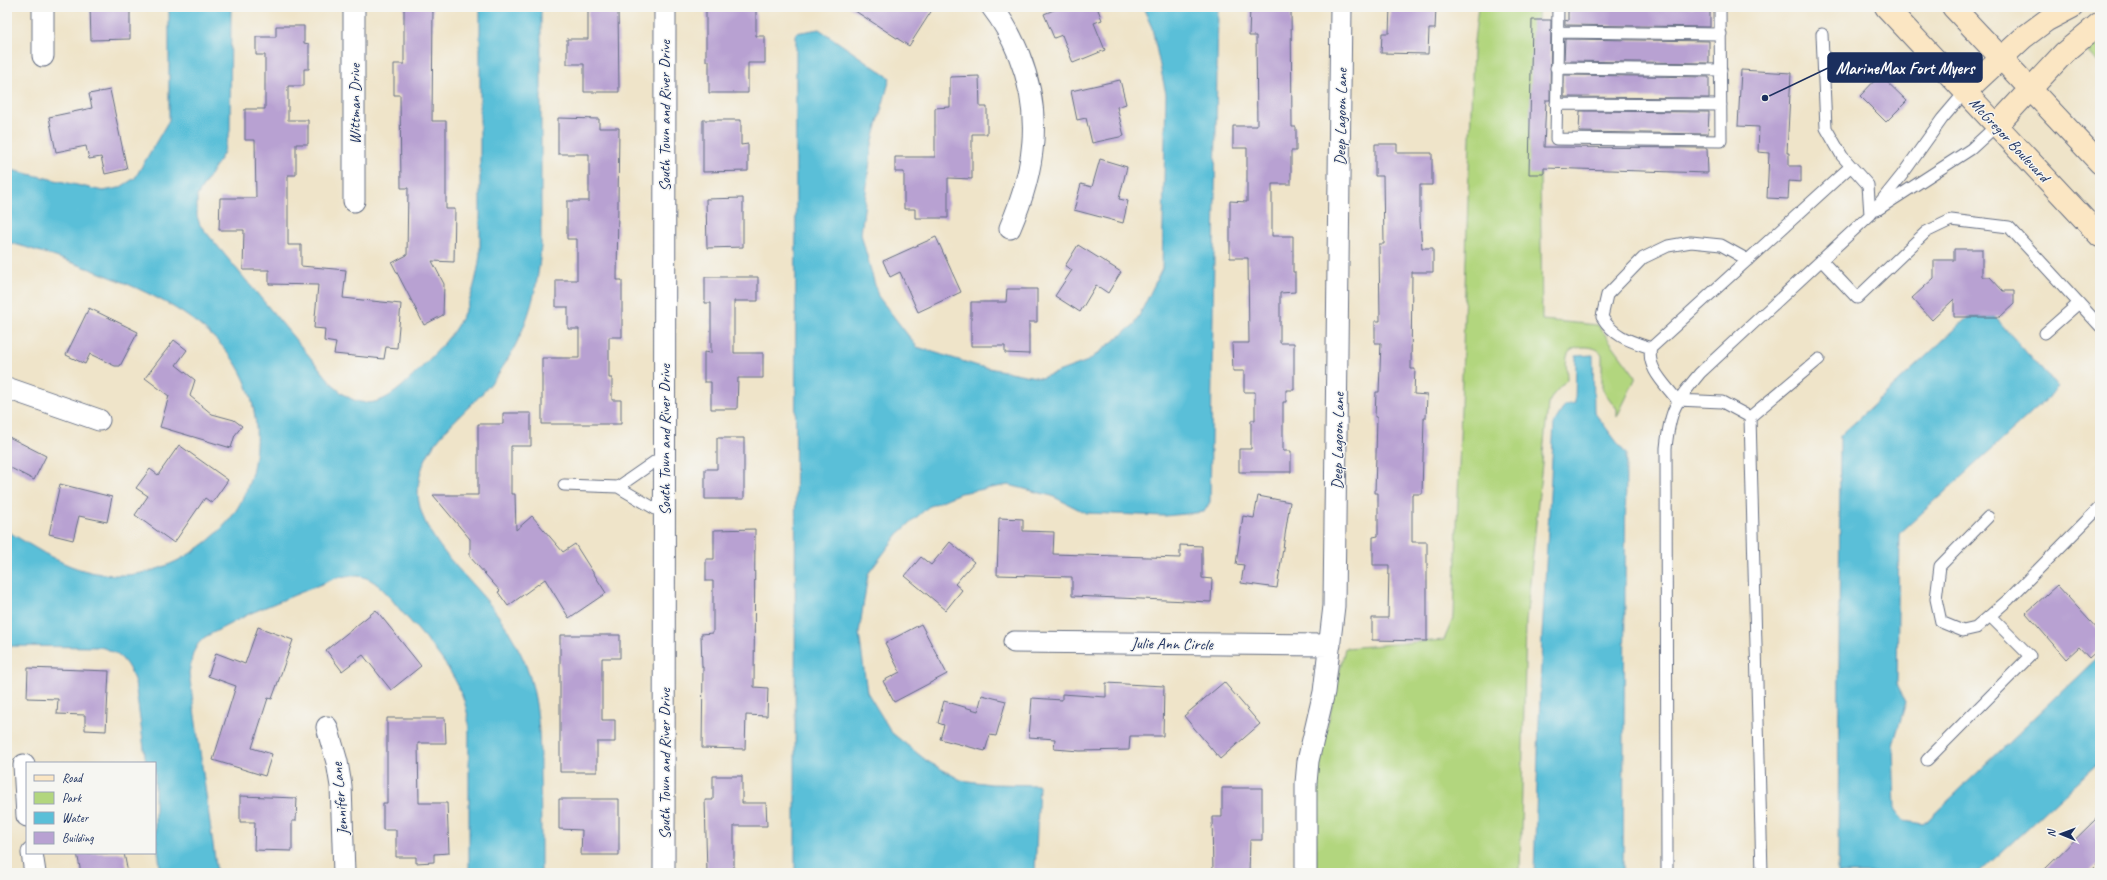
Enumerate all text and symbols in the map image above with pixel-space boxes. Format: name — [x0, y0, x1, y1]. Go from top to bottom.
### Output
street label: South Town and River Drive — [655, 39, 675, 192]
callout: MarineMax Fort Myers — [1828, 53, 1982, 82]
text: MarineMax Fort Myers — [1836, 58, 1976, 79]
street label: Wittman Drive — [345, 62, 365, 144]
street label: Deep Lagoon Lane — [1330, 67, 1352, 166]
street label: McGregor Boulevard — [1965, 93, 2056, 188]
street label: South Town and River Drive — [655, 363, 675, 516]
street label: Deep Lagoon Lane — [1327, 391, 1349, 490]
street label: Julie Ann Circle — [1130, 633, 1215, 655]
street label: South Town and River Drive — [655, 687, 675, 840]
street label: Jennifer Lane — [327, 760, 353, 837]
legend — [26, 762, 156, 854]
text: Road — [62, 770, 84, 786]
text: Park — [62, 790, 83, 806]
text: Water — [62, 810, 90, 826]
north arrow — [2041, 814, 2081, 854]
text: N — [2044, 828, 2058, 837]
text: Building — [62, 830, 94, 846]

